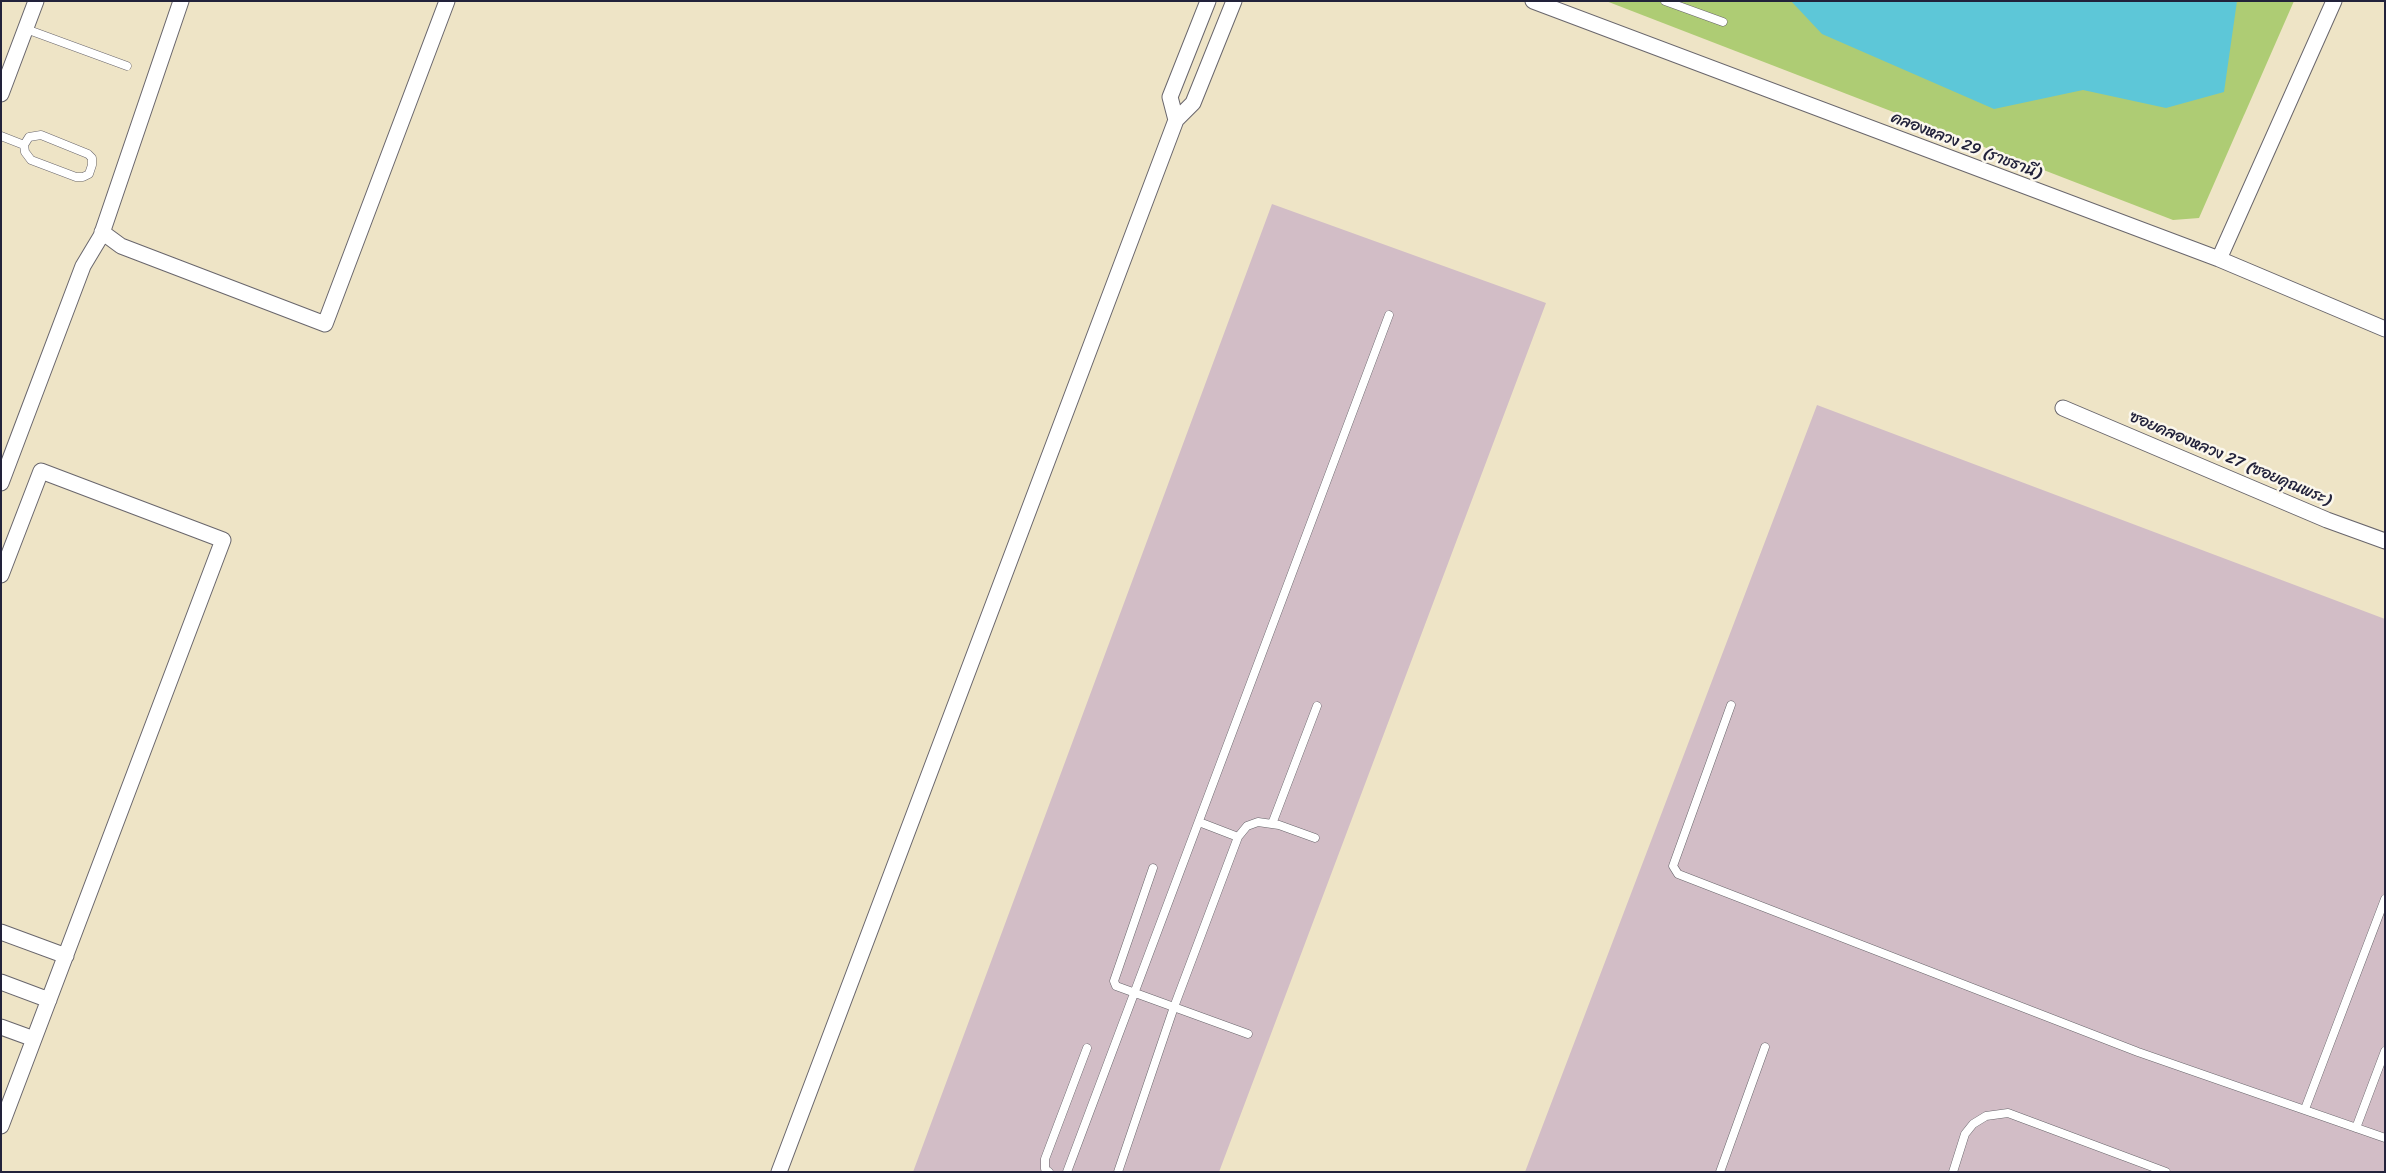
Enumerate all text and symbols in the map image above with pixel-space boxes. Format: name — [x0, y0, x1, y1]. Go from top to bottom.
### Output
street label: คลองหลวง 29 (ราชธานี) — [1888, 108, 2044, 184]
street label: ซอยคลองหลวง 27 (ซอยคุณพระ) — [2126, 408, 2334, 510]

